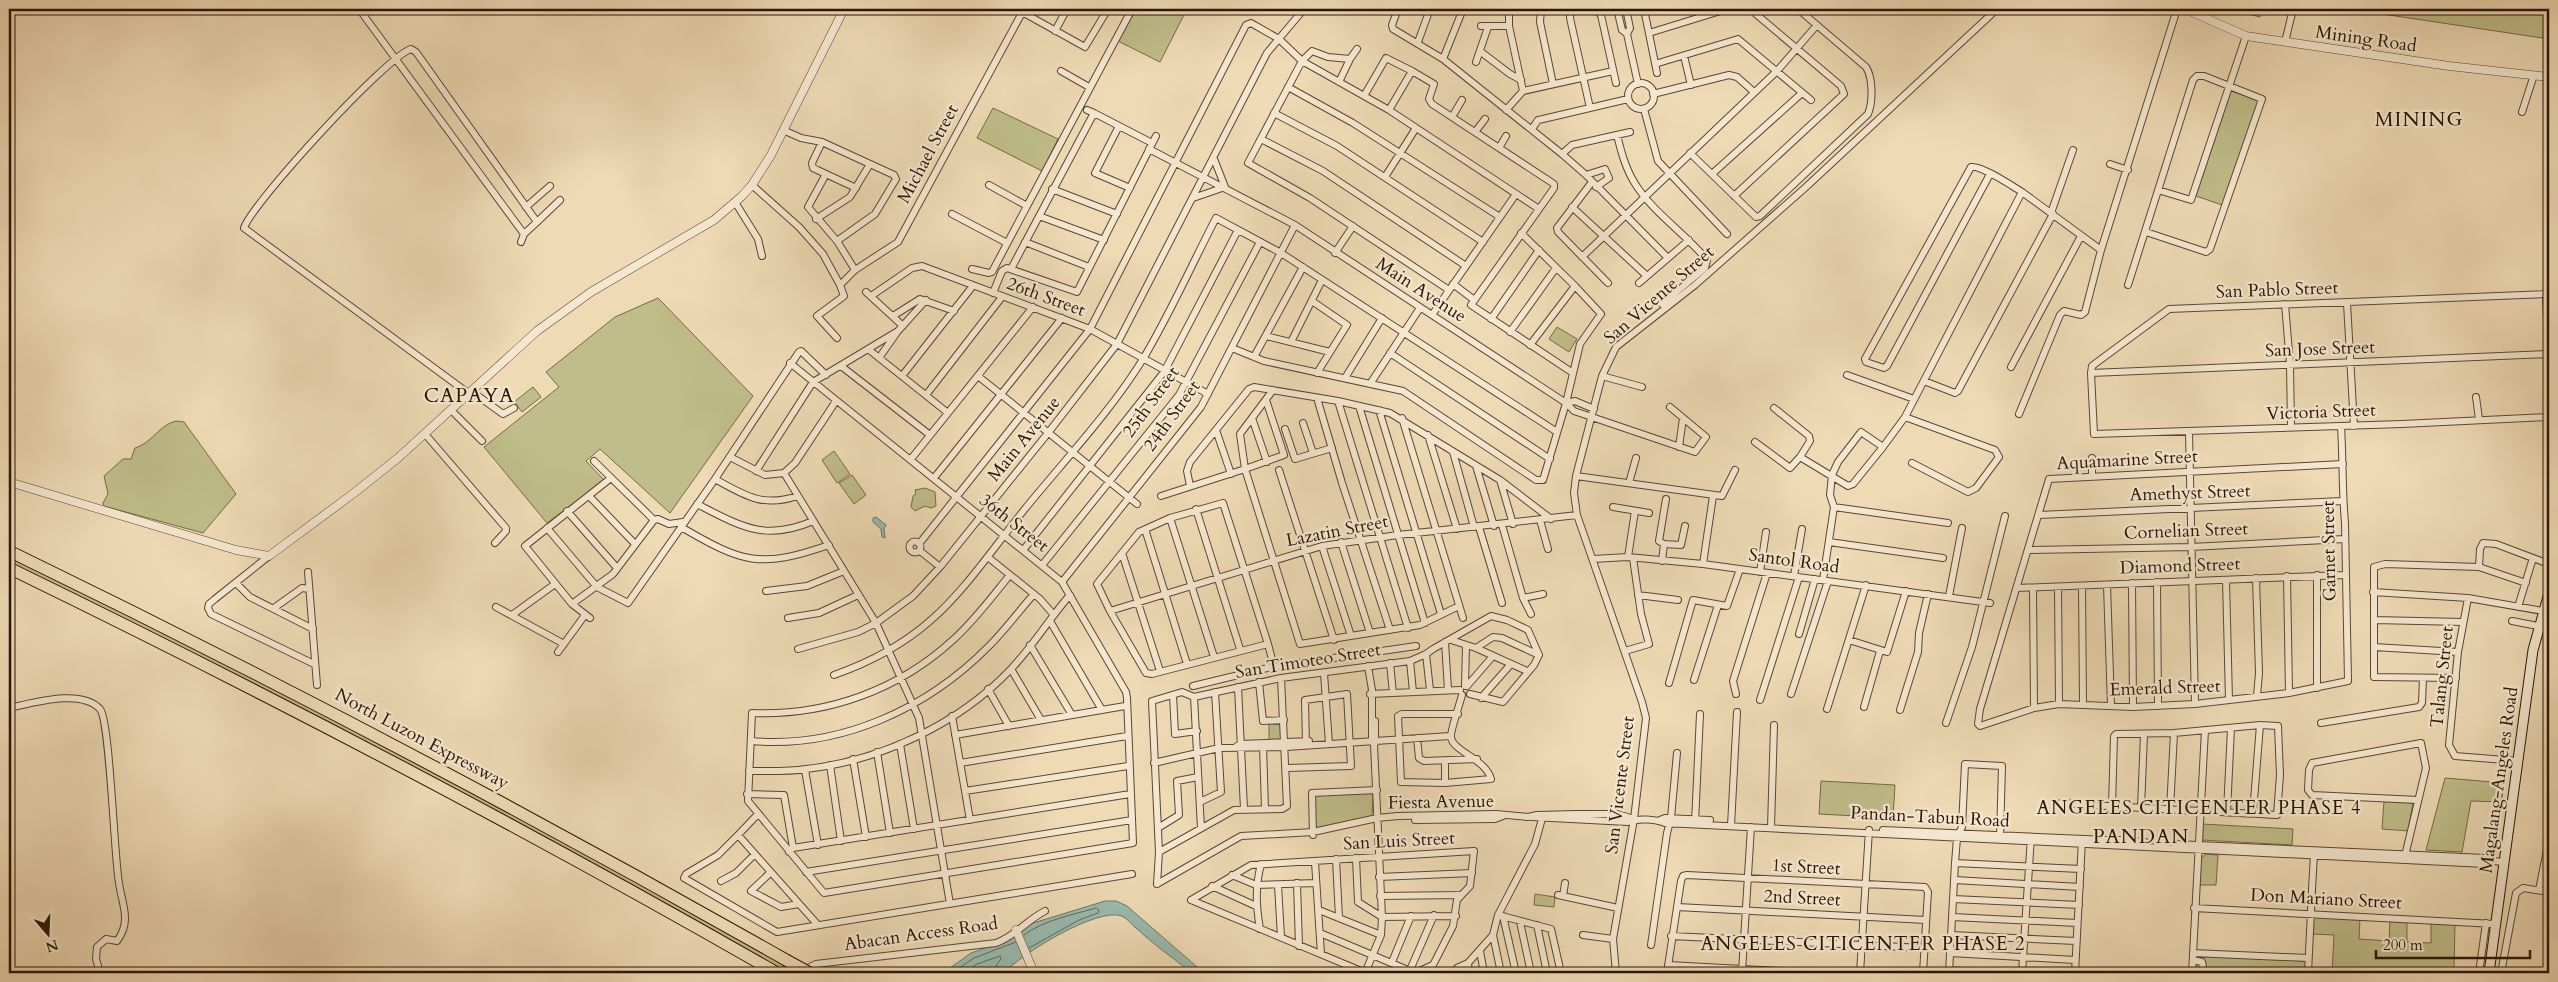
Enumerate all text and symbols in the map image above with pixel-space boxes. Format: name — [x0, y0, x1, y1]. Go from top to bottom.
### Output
street label: Mining Road — [2314, 20, 2419, 59]
street label: Michael Street — [891, 100, 965, 208]
district label: MINING — [2375, 106, 2463, 133]
street label: San Vicente Street — [1598, 240, 1720, 350]
street label: Main Avenue — [1371, 251, 1471, 329]
street label: 26th Street — [1003, 271, 1089, 323]
street label: San Pablo Street — [2215, 275, 2339, 305]
street label: San Jose Street — [2265, 335, 2376, 363]
street label: 25th Street — [1117, 361, 1185, 443]
street label: 24th Street — [1138, 375, 1206, 457]
district label: CAPAYA — [424, 382, 514, 409]
street label: Main Avenue — [982, 391, 1066, 487]
street label: Victoria Street — [2266, 398, 2376, 426]
street label: Aquamarine Street — [2056, 444, 2198, 476]
street label: Amethyst Street — [2129, 478, 2251, 508]
street label: 36th Street — [974, 488, 1054, 558]
street label: Garnet Street — [2316, 500, 2342, 602]
street label: Lazatin Street — [1284, 509, 1391, 553]
street label: Cornelian Street — [2123, 516, 2249, 546]
street label: Santol Road — [1747, 542, 1841, 580]
street label: Diamond Street — [2119, 551, 2241, 581]
street label: Talang Street — [2424, 625, 2460, 729]
street label: San Timoteo Street — [1234, 637, 1383, 685]
street label: Emerald Street — [2109, 674, 2221, 702]
street label: North Luzon Expressway — [331, 682, 514, 796]
street label: Magalang-Angeles Road — [2474, 685, 2525, 875]
street label: San Vicente Street — [1599, 714, 1641, 855]
street label: Fiesta Avenue — [1388, 789, 1494, 815]
district label: ANGELES CITICENTER PHASE 4 — [2037, 795, 2361, 821]
street label: Pandan-Tabun Road — [1850, 800, 2011, 834]
district label: PANDAN — [2093, 823, 2189, 850]
street label: San Luis Street — [1342, 826, 1456, 856]
street label: 1st Street — [1771, 853, 1841, 881]
street label: 2nd Street — [1763, 883, 1841, 913]
street label: Don Mariano Street — [2250, 883, 2403, 915]
north arrow — [22, 910, 72, 960]
street label: Abacan Access Road — [842, 911, 1000, 957]
scale bar — [2376, 927, 2529, 959]
district label: ANGELES CITICENTER PHASE 2 — [1701, 931, 2025, 957]
text: N — [43, 935, 61, 957]
text: 200 m — [2383, 935, 2423, 955]

